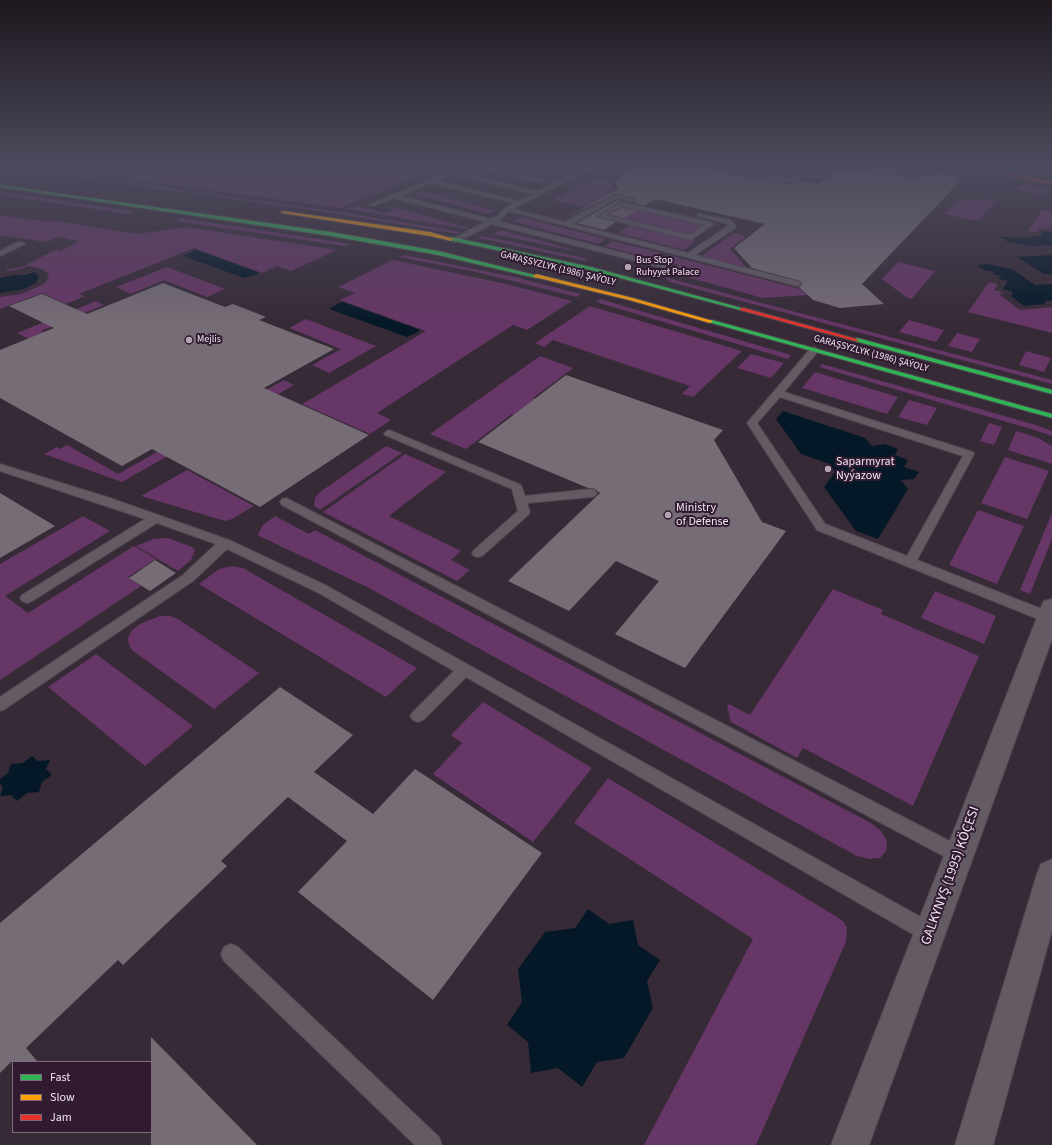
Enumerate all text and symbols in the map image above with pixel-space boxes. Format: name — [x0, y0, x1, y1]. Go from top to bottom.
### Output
street label: GARAŞSYZLYK (1986) ŞAÝOLY — [499, 249, 617, 289]
place label: Bus Stop Ruhyyet Palace — [636, 255, 699, 278]
marker: Bus Stop Ruhyyet Palace — [623, 262, 633, 272]
street label: GARAŞSYZLYK (1986) ŞAÝOLY — [812, 333, 930, 375]
place label: Mejlis — [197, 334, 221, 346]
marker: Mejlis — [184, 335, 194, 345]
place label: Saparmyrat Nyýazow — [836, 455, 895, 483]
marker: Saparmyrat Nyýazow — [823, 464, 833, 474]
place label: Ministry of Defense — [676, 501, 729, 529]
marker: Ministry of Defense — [663, 510, 673, 520]
street label: GALKYNYŞ (1995) KÖÇESI — [918, 804, 984, 948]
legend — [12, 1061, 152, 1133]
text: Fast — [50, 1069, 70, 1086]
text: Slow — [50, 1089, 75, 1106]
text: Jam — [50, 1109, 72, 1126]

